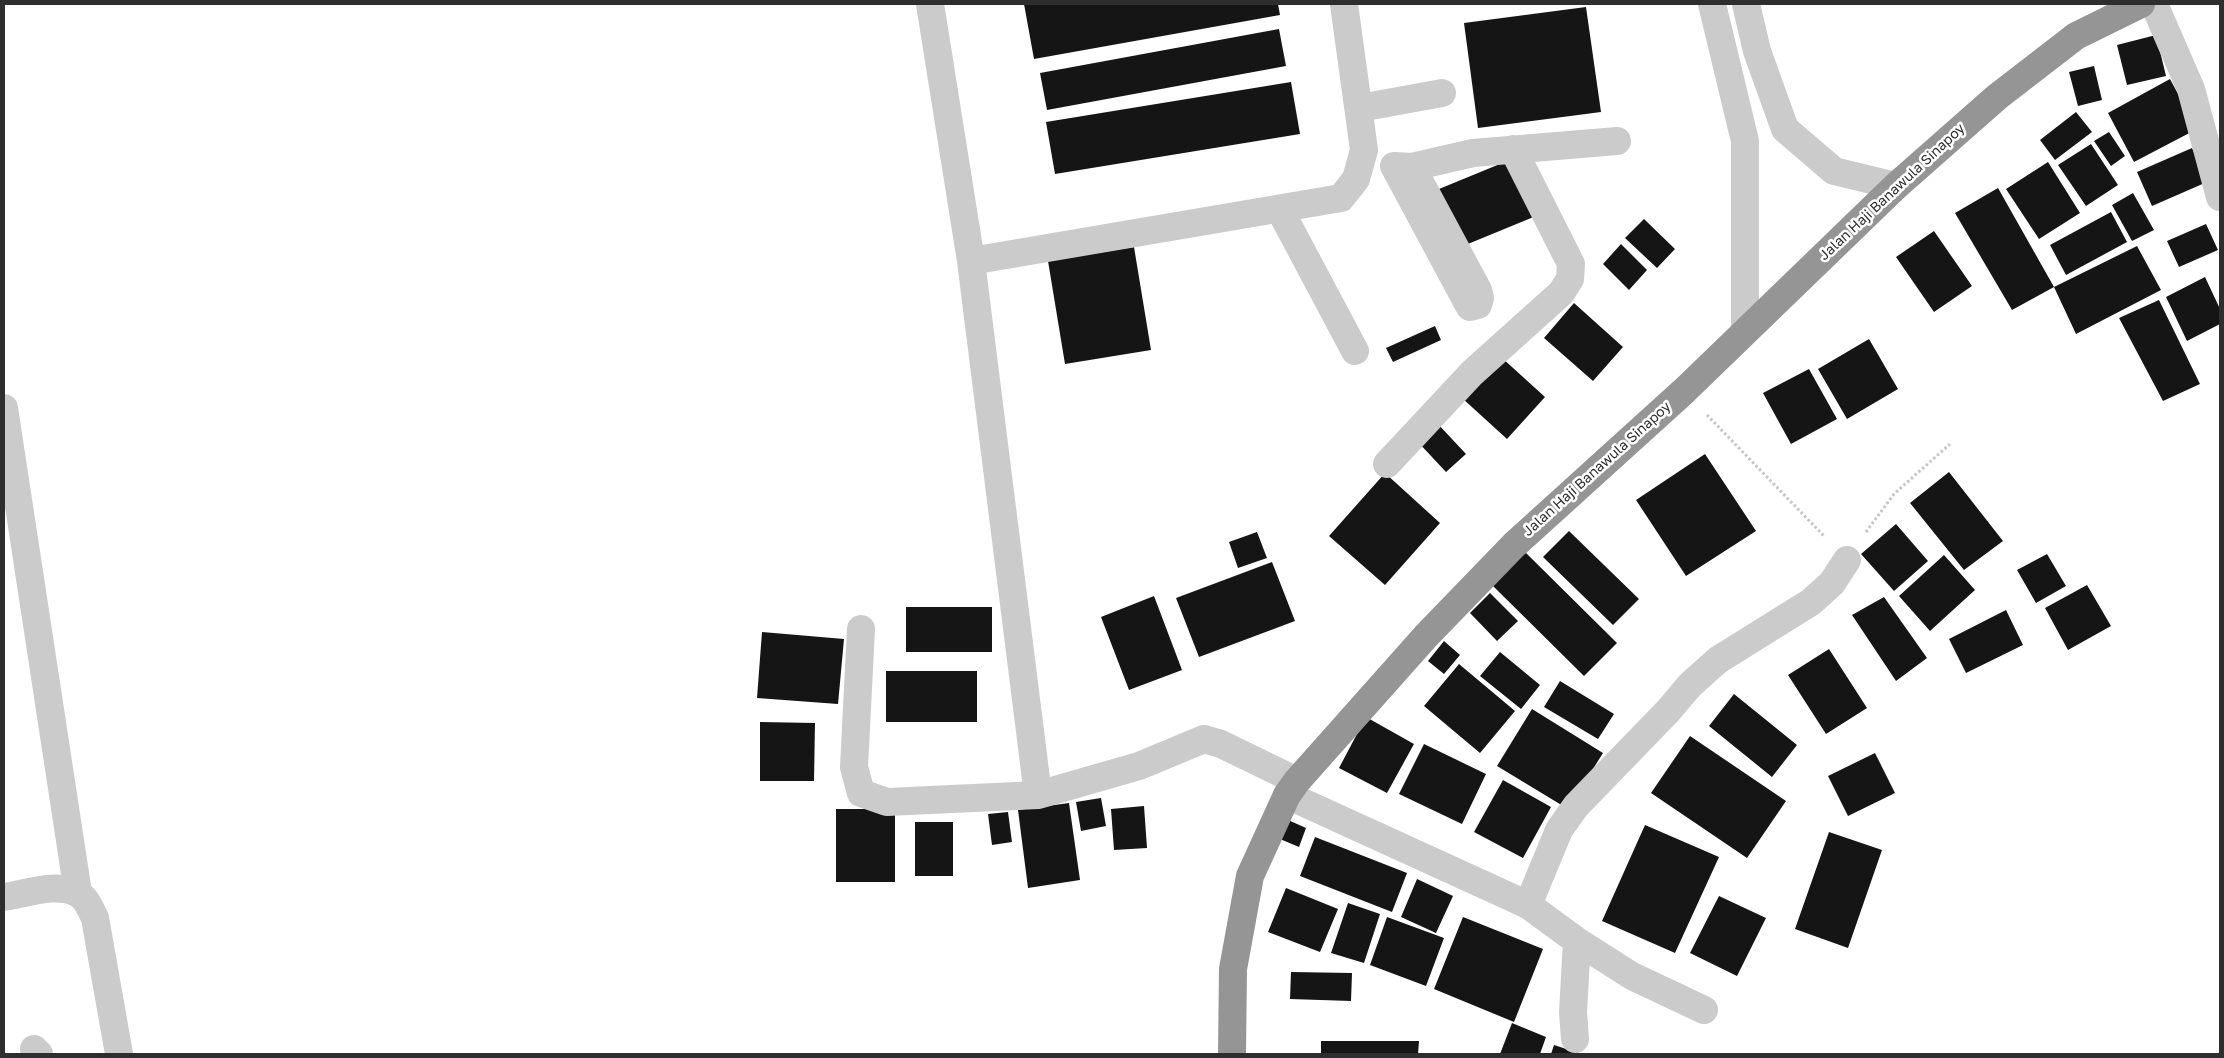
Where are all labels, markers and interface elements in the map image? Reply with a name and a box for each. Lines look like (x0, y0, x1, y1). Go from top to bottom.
street label: Jalan Haji Banawula Sinapoy (1816, 120, 1968, 264)
street label: Jalan Haji Banawula Sinapoy (1520, 398, 1674, 540)

